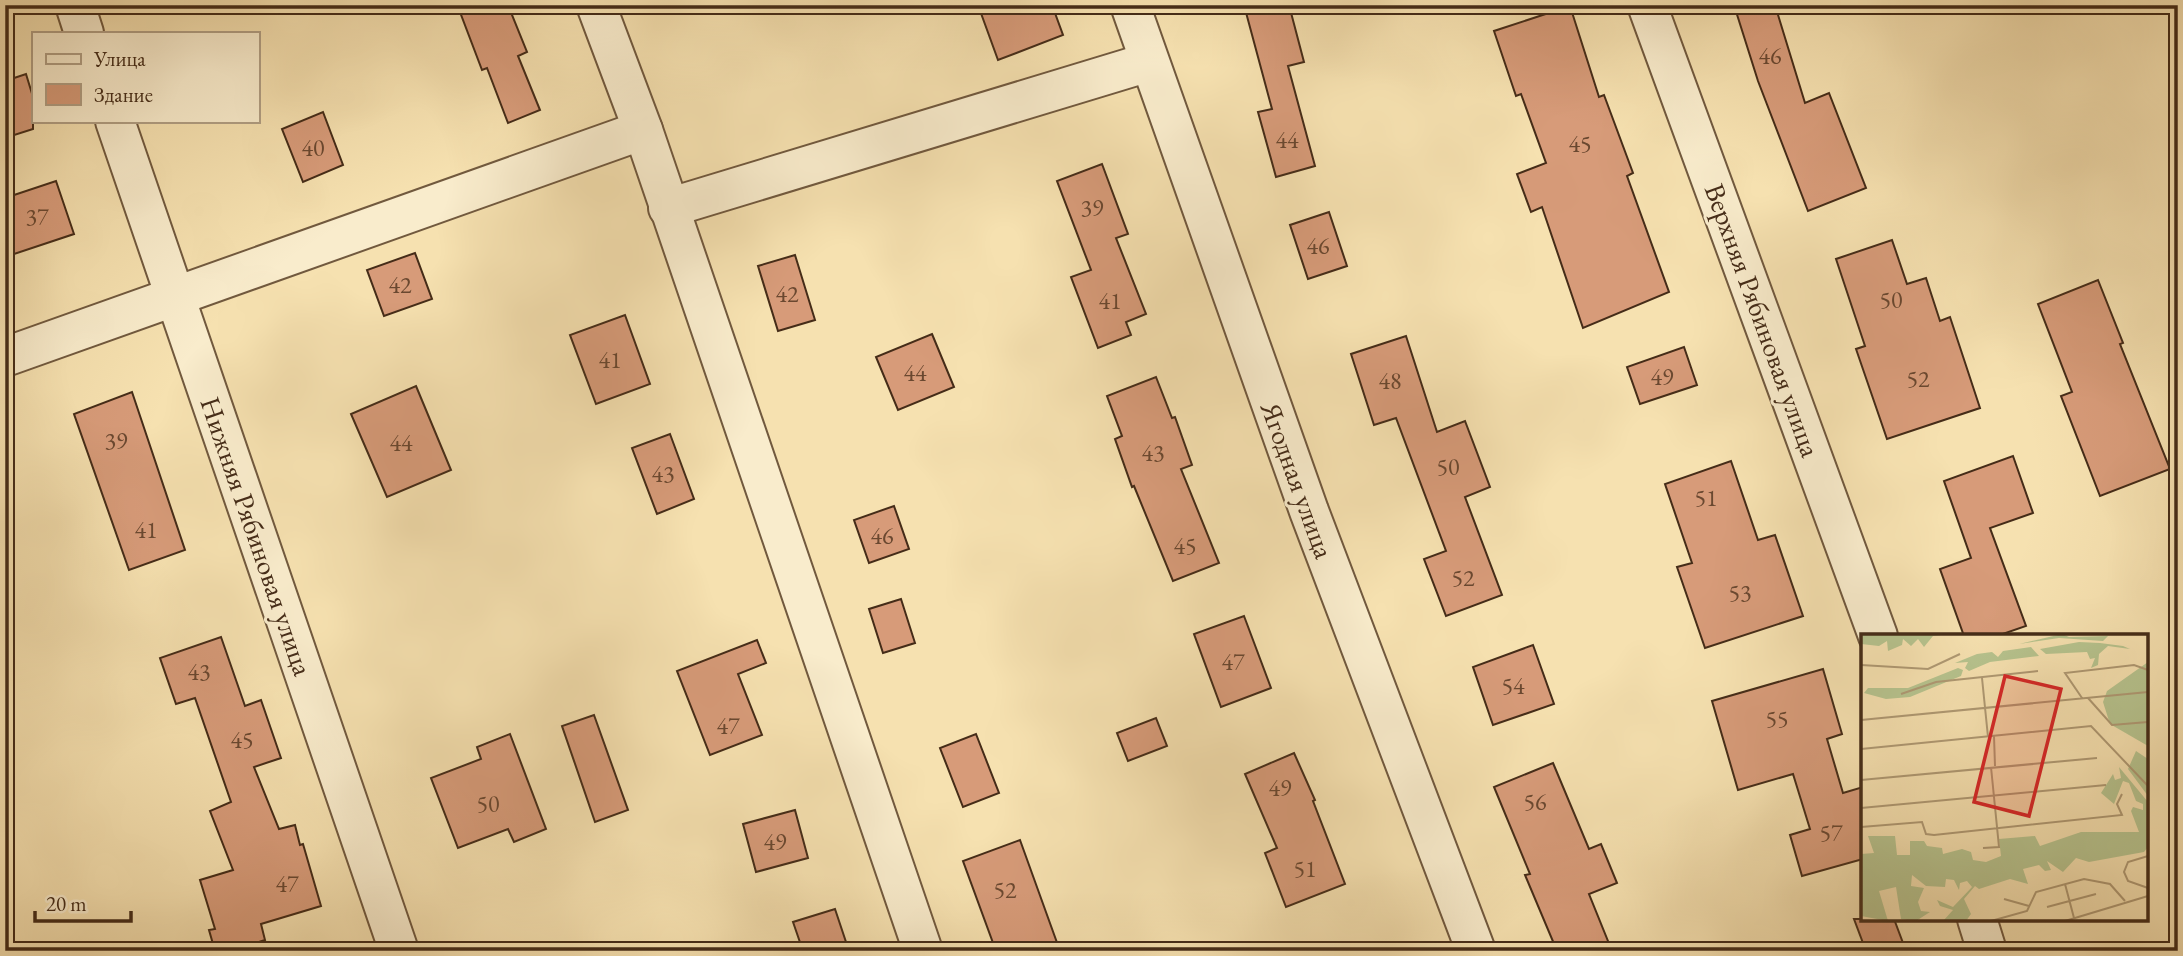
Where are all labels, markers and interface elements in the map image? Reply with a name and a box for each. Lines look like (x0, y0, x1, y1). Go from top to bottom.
legend (32, 32, 259, 122)
house number: 46 (1758, 40, 1782, 71)
text: Улица (93, 45, 146, 72)
text: Здание (94, 81, 153, 108)
house number: 44 (1275, 124, 1299, 155)
house number: 45 (1568, 128, 1592, 159)
house number: 40 (301, 132, 325, 163)
street label: Верхняя Рябиновая улица (1697, 178, 1830, 462)
house number: 39 (1080, 192, 1104, 223)
house number: 37 (25, 201, 49, 232)
house number: 46 (1306, 230, 1330, 261)
house number: 42 (388, 269, 412, 300)
house number: 42 (775, 278, 799, 309)
house number: 50 (1879, 284, 1903, 315)
house number: 41 (1098, 285, 1122, 316)
house number: 41 (598, 344, 622, 375)
house number: 44 (903, 357, 927, 388)
house number: 49 (1650, 361, 1674, 392)
house number: 52 (1906, 363, 1930, 394)
house number: 48 (1378, 365, 1402, 396)
street label: Нижняя Рябиновая улица (192, 392, 322, 681)
street label: Ягодная улица (1253, 396, 1343, 564)
house number: 39 (104, 425, 128, 456)
house number: 44 (389, 427, 413, 458)
house number: 43 (1141, 437, 1165, 468)
house number: 50 (1436, 451, 1460, 482)
house number: 43 (651, 458, 675, 489)
house number: 51 (1694, 482, 1718, 513)
house number: 41 (134, 514, 158, 545)
house number: 46 (870, 520, 894, 551)
house number: 45 (1173, 530, 1197, 561)
house number: 52 (1451, 562, 1475, 593)
house number: 53 (1728, 577, 1752, 608)
inset map (1861, 634, 2148, 921)
house number: 47 (1221, 646, 1245, 677)
house number: 43 (187, 656, 211, 687)
house number: 54 (1501, 670, 1525, 701)
house number: 55 (1765, 703, 1789, 734)
house number: 47 (716, 710, 740, 741)
house number: 45 (230, 724, 254, 755)
house number: 49 (1268, 772, 1292, 803)
house number: 56 (1523, 786, 1547, 817)
house number: 50 (476, 788, 500, 819)
house number: 57 (1819, 817, 1843, 848)
house number: 49 (763, 826, 787, 857)
house number: 51 (1293, 853, 1317, 884)
house number: 47 (275, 868, 299, 899)
house number: 52 (993, 874, 1017, 905)
scale bar (35, 879, 131, 923)
text: 20 m (46, 890, 87, 917)

